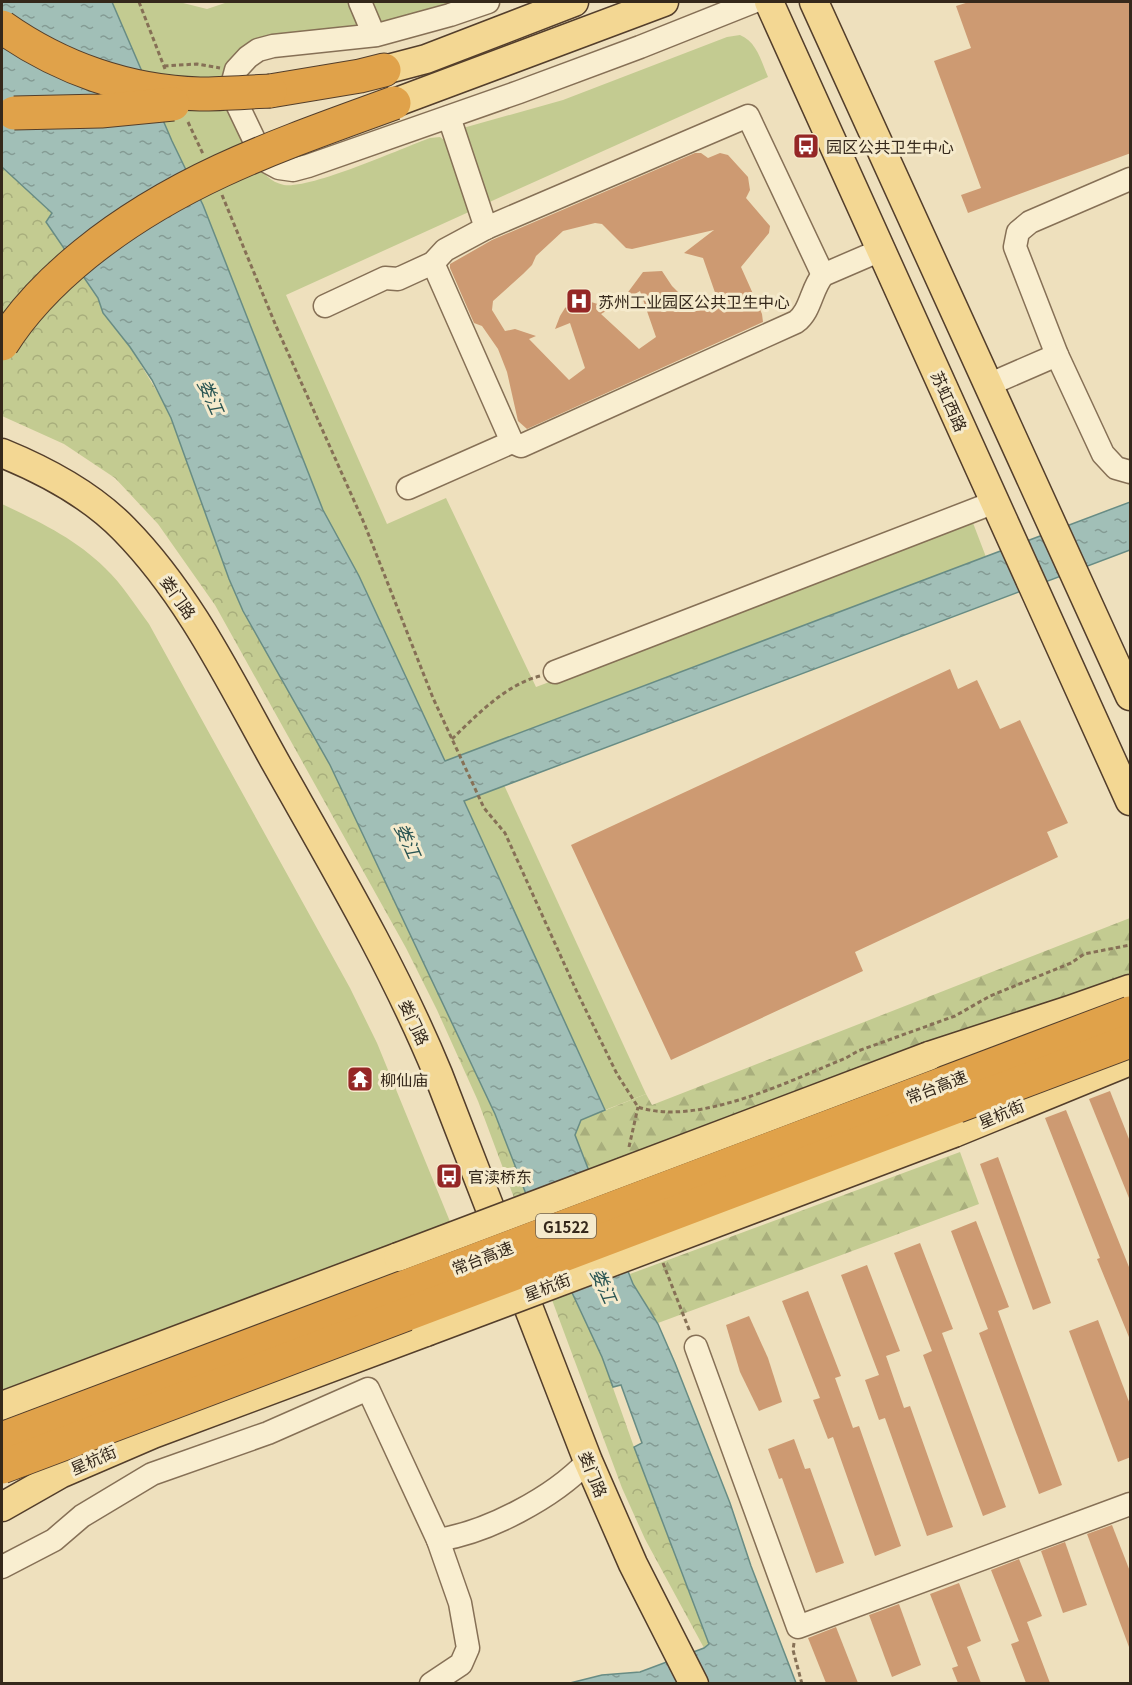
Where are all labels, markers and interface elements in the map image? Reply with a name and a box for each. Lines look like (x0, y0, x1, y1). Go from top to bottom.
bus stop icon: 园区公共卫生中心 (791, 131, 821, 161)
place label: 园区公共卫生中心 (826, 134, 954, 158)
hospital icon: 苏州工业园区公共卫生中心 (564, 286, 594, 316)
place label: 苏州工业园区公共卫生中心 (598, 289, 790, 313)
street label: 苏虹西路 (926, 367, 974, 435)
water label: 娄江 (193, 374, 232, 420)
street label: 娄门路 (155, 570, 203, 624)
water label: 娄江 (390, 818, 429, 864)
street label: 娄门路 (394, 995, 436, 1049)
street label: 常台高速 (902, 1063, 970, 1109)
temple icon: 柳仙庙 (345, 1064, 375, 1094)
place label: 柳仙庙 (380, 1067, 428, 1091)
street label: 星杭街 (974, 1093, 1028, 1133)
bus stop icon: 官渎桥东 (434, 1161, 464, 1191)
place label: 官渎桥东 (468, 1164, 532, 1188)
road number: G1522 (536, 1214, 596, 1238)
street label: 常台高速 (448, 1234, 516, 1280)
water label: 娄江 (586, 1263, 625, 1309)
street label: 星杭街 (520, 1266, 574, 1306)
street label: 星杭街 (66, 1438, 120, 1480)
street label: 娄门路 (574, 1447, 614, 1501)

